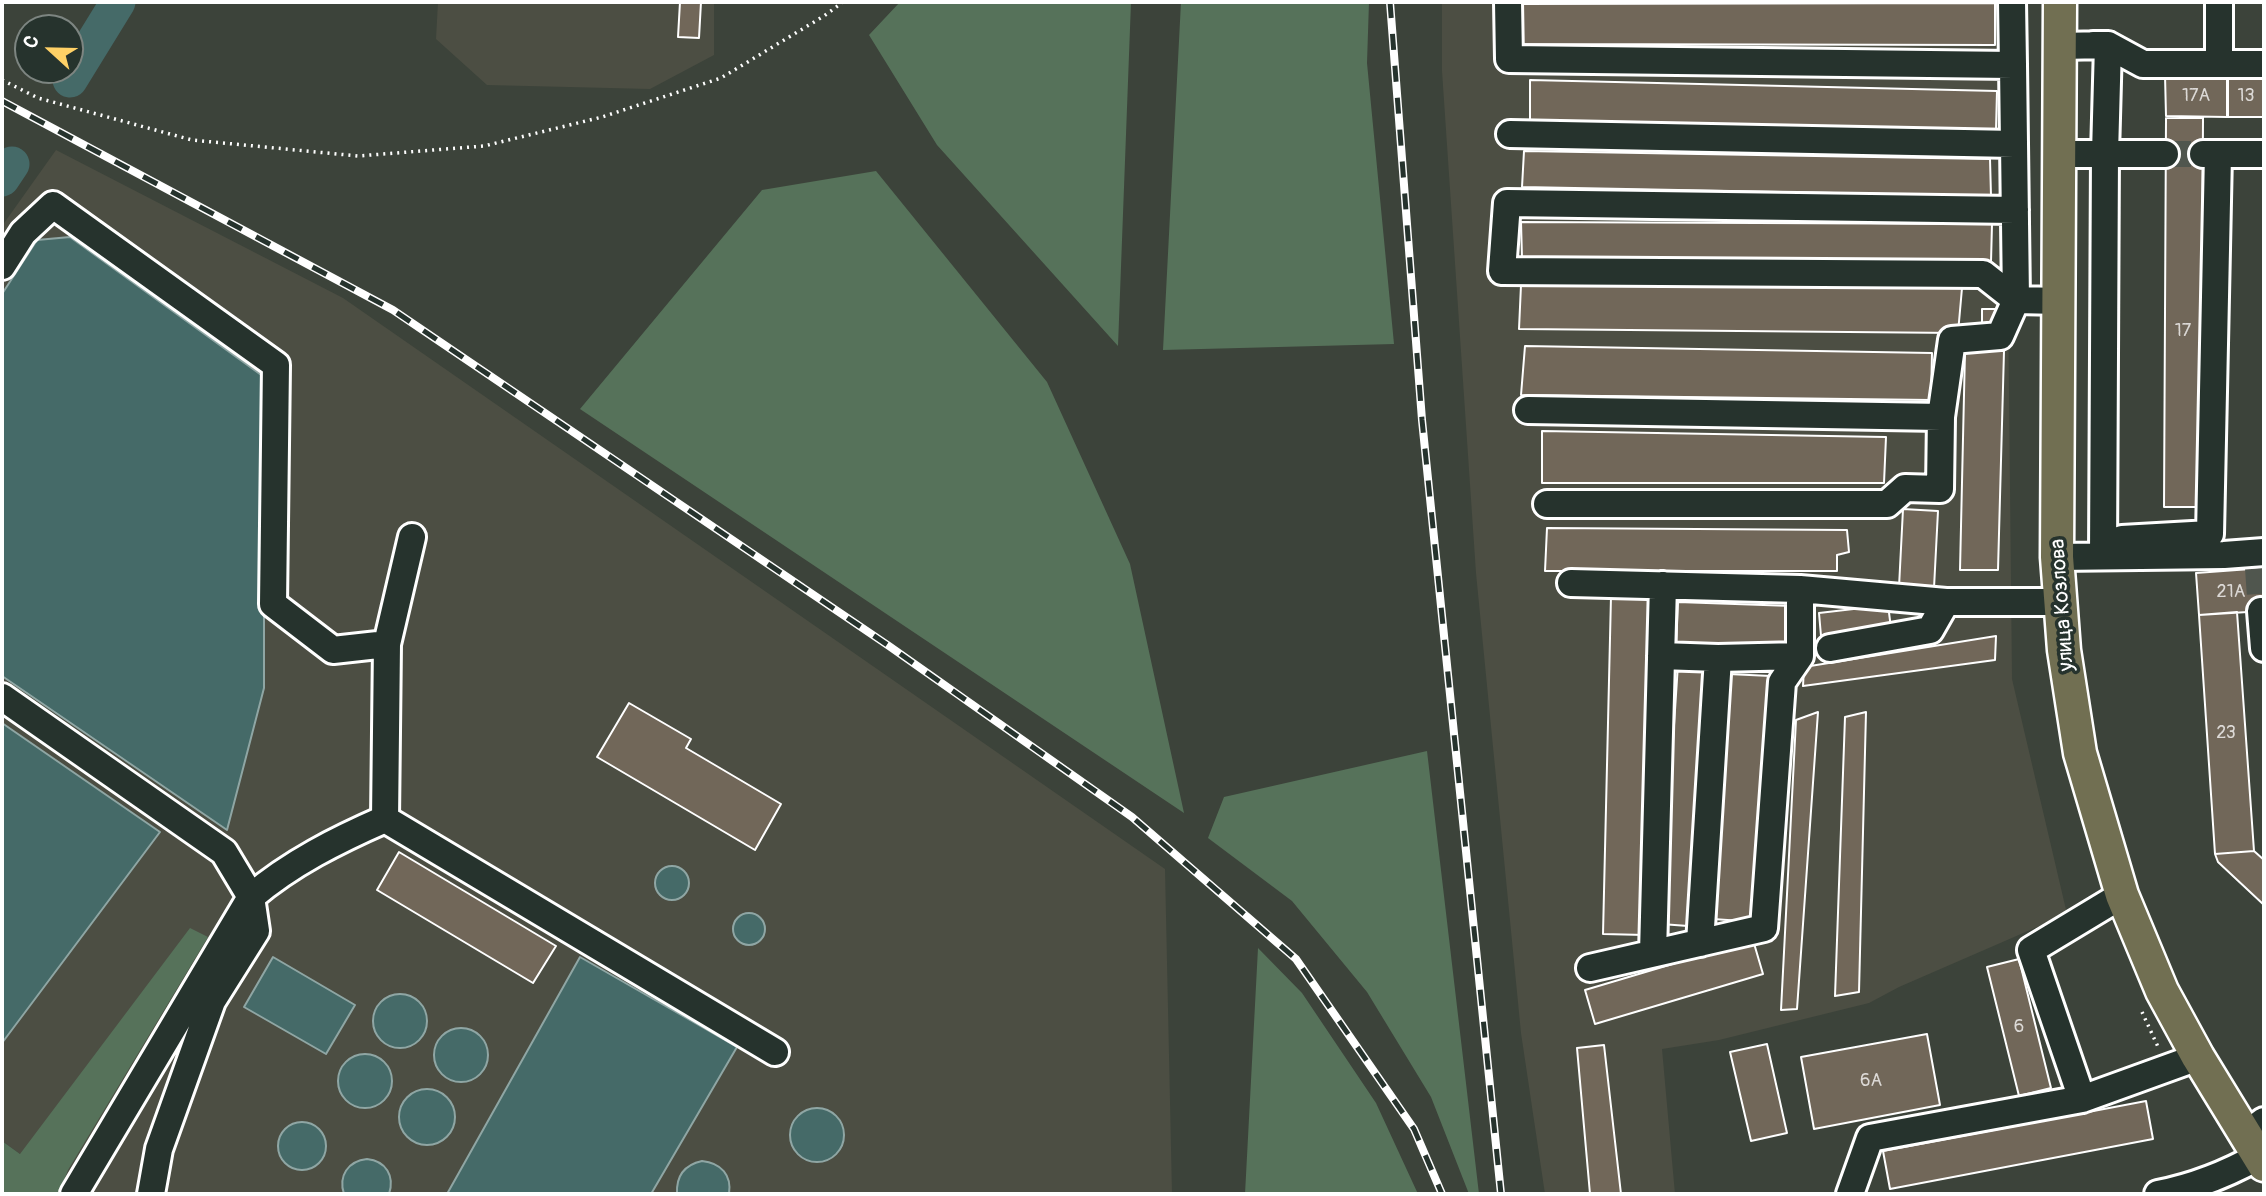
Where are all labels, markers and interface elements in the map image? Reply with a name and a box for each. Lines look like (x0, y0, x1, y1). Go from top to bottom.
north arrow (14, 14, 84, 84)
text: С (18, 32, 45, 52)
house number: 17А (2182, 85, 2210, 107)
house number: 13 (2237, 85, 2255, 107)
house number: 17 (2175, 320, 2191, 342)
street label: улица Козлова (2046, 538, 2080, 672)
house number: 21А (2217, 581, 2245, 603)
house number: 23 (2216, 722, 2236, 744)
house number: 6 (2014, 1016, 2024, 1038)
house number: 6А (1860, 1070, 1882, 1092)

